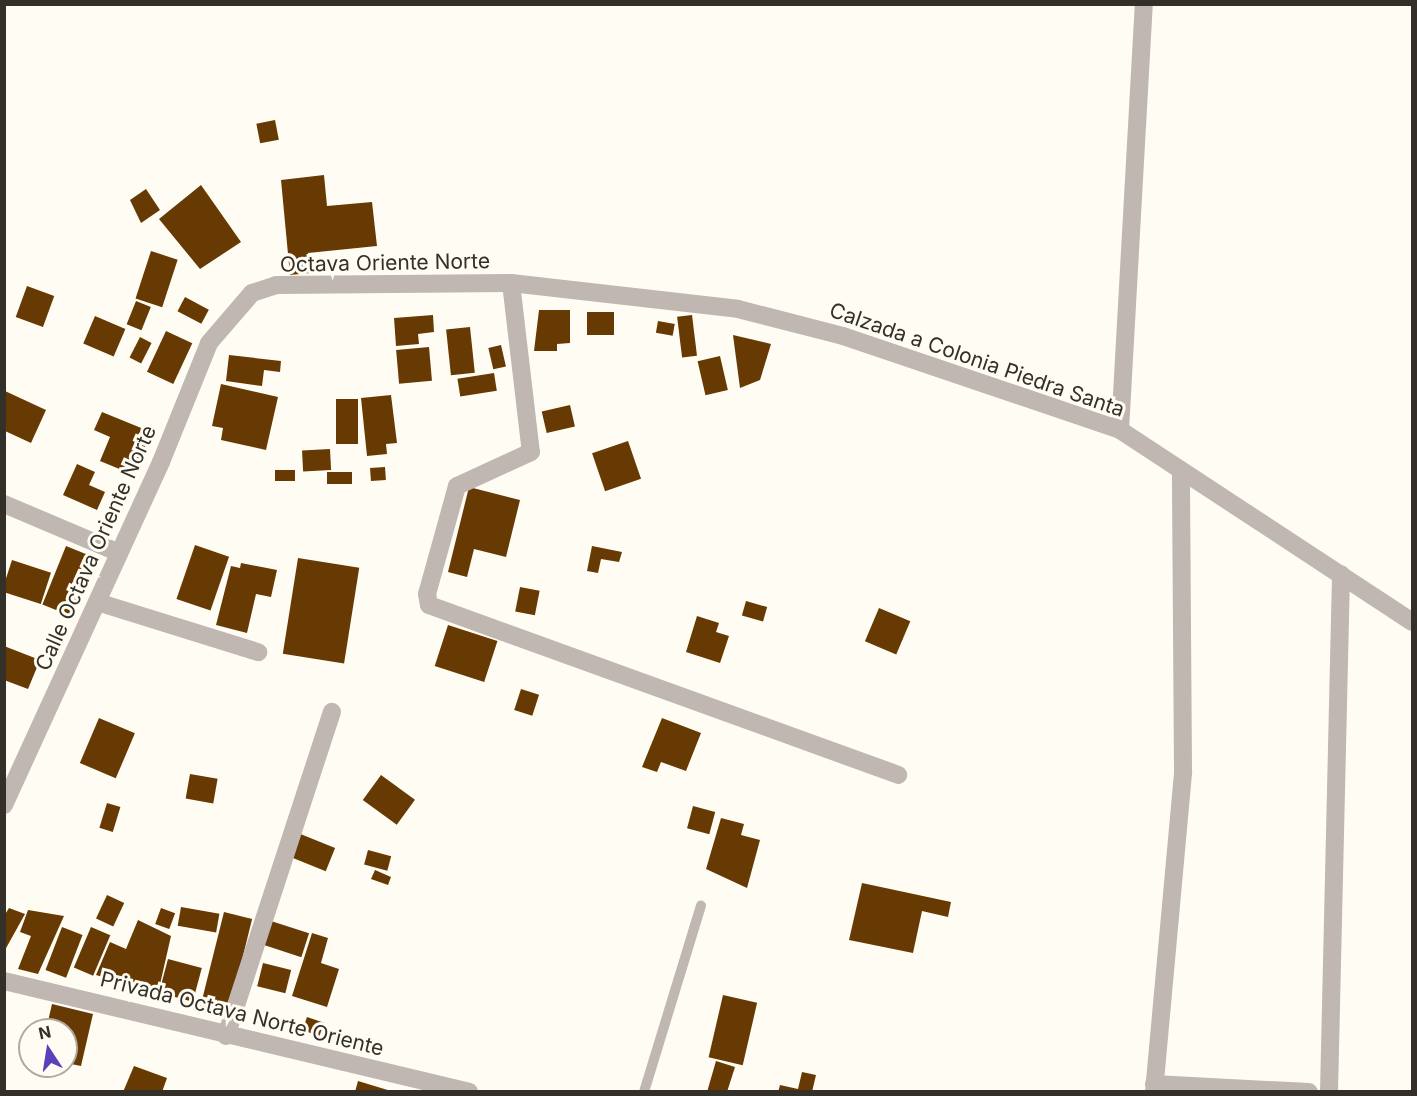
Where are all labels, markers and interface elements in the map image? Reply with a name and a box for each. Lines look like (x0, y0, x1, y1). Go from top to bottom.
street label: Octava Oriente Norte (280, 249, 490, 277)
street label: Calzada a Colonia Piedra Santa (826, 298, 1128, 422)
street label: Calle Octava Oriente Norte (30, 421, 162, 675)
street label: Privada Octava Norte Oriente (98, 967, 386, 1061)
north arrow (18, 1018, 78, 1078)
text: N (37, 1021, 53, 1043)

